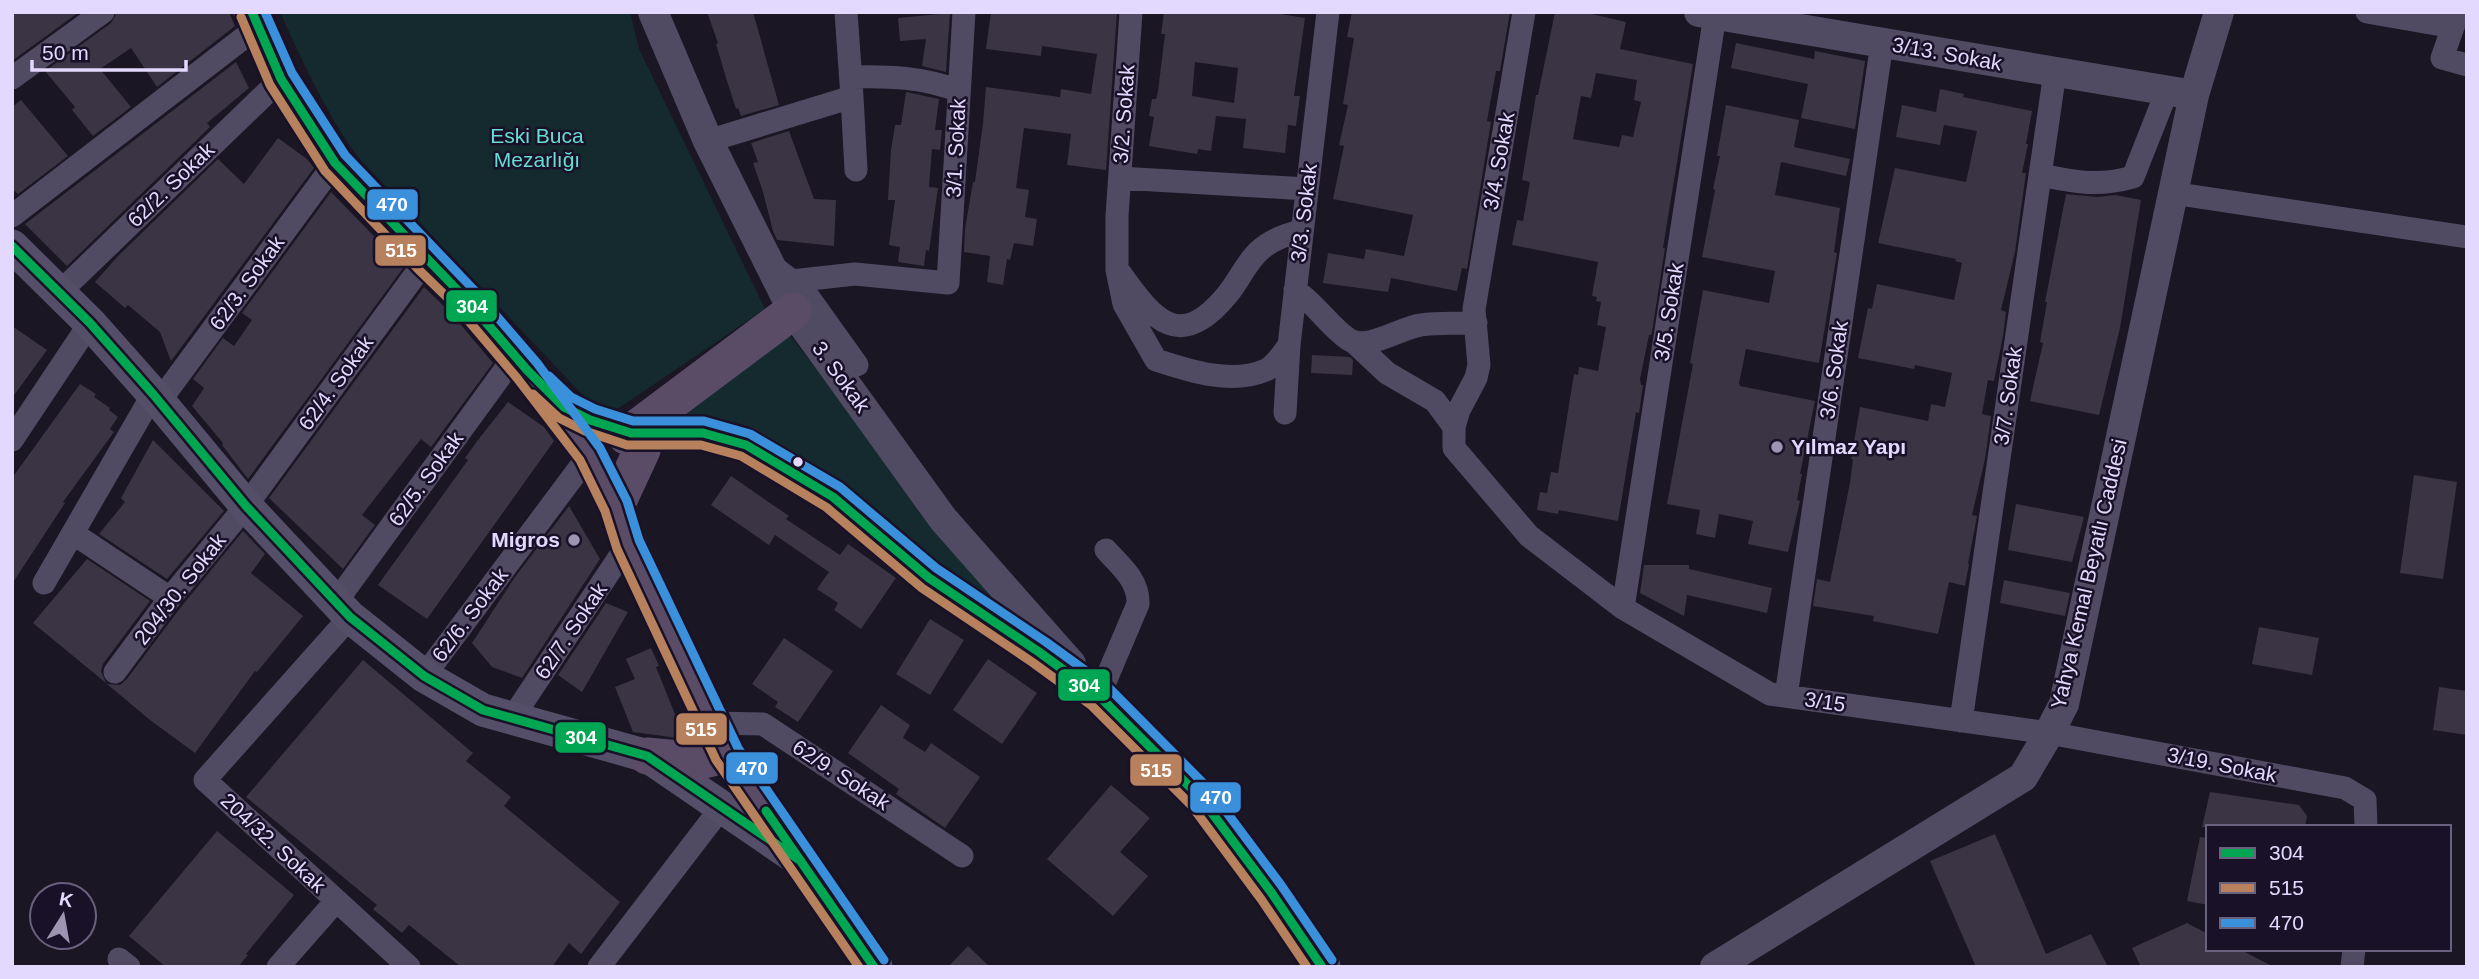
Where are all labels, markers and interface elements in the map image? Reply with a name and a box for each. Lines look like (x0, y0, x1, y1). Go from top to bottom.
scale bar (32, 28, 186, 72)
street label: 3/13. Sokak (1890, 33, 2004, 75)
text: 50 m (42, 41, 89, 64)
street label: 3/2. Sokak (1109, 63, 1138, 164)
street label: 3/1. Sokak (941, 97, 970, 198)
street label: 3/4. Sokak (1479, 110, 1519, 212)
park label: Eski Buca Mezarlığı (490, 124, 584, 171)
street label: 62/2. Sokak (123, 137, 219, 231)
street label: 3/3. Sokak (1286, 162, 1321, 264)
line badge: 470 (366, 188, 419, 221)
text: 470 (376, 194, 408, 215)
street label: 62/3. Sokak (205, 231, 289, 334)
line badge: 515 (374, 234, 427, 267)
text: 515 (385, 240, 417, 261)
street label: 3/5. Sokak (1649, 261, 1688, 363)
line badge: 304 (445, 289, 498, 323)
text: 304 (456, 296, 488, 317)
street label: 3/6. Sokak (1815, 319, 1852, 421)
street label: 62/4. Sokak (294, 331, 378, 434)
street label: 3. Sokak (808, 337, 875, 417)
street label: 3/7. Sokak (1989, 345, 2026, 447)
street label: 62/5. Sokak (384, 427, 468, 530)
place label: Yılmaz Yapı (1791, 435, 1906, 458)
street label: Yahya Kemal Beyatlı Caddesi (2046, 437, 2131, 711)
marker: Yılmaz Yapı (1769, 439, 1785, 455)
unlabelled marker (791, 455, 805, 469)
street label: 204/30. Sokak (129, 528, 230, 649)
place label: Migros (491, 528, 560, 551)
marker: Migros (566, 532, 582, 548)
street label: 62/6. Sokak (427, 563, 512, 666)
street label: 62/7. Sokak (530, 578, 611, 683)
line badge: 304 (1057, 668, 1111, 702)
text: 304 (1068, 675, 1100, 696)
street label: 3/15 (1803, 687, 1847, 716)
line badge: 515 (675, 712, 728, 746)
text: 515 (685, 719, 717, 740)
line badge: 304 (554, 721, 607, 754)
text: 304 (565, 727, 597, 748)
street label: 62/9. Sokak (789, 735, 894, 815)
street label: 3/19. Sokak (2165, 743, 2279, 786)
line badge: 470 (725, 751, 779, 785)
line badge: 515 (1129, 753, 1183, 787)
text: 470 (736, 758, 768, 779)
text: 515 (1140, 760, 1172, 781)
line badge: 470 (1189, 781, 1242, 814)
text: 470 (1200, 787, 1232, 808)
street label: 204/32. Sokak (216, 788, 331, 897)
legend (2206, 825, 2451, 951)
text: 304 (2269, 841, 2304, 864)
text: 515 (2269, 876, 2304, 899)
north arrow (28, 881, 98, 951)
text: K (57, 888, 75, 911)
text: 470 (2269, 911, 2304, 934)

